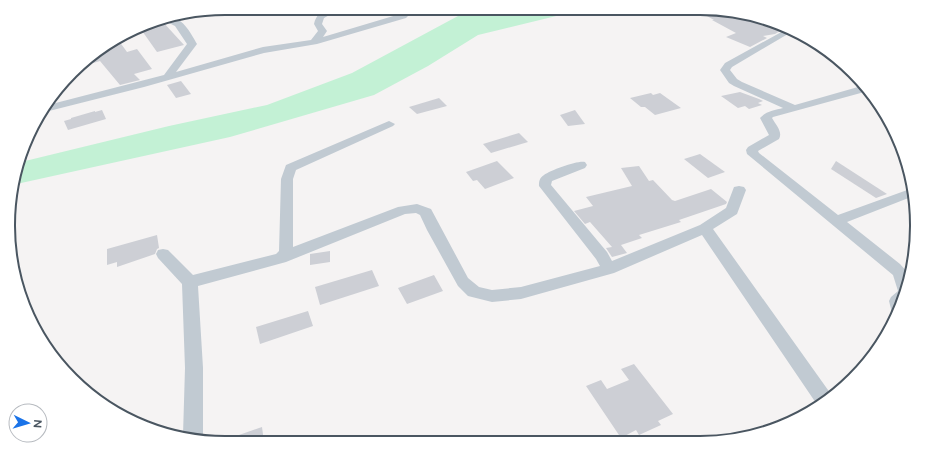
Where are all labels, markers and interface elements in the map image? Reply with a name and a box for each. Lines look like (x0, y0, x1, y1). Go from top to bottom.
north arrow (8, 403, 48, 443)
text: N (31, 419, 44, 429)

